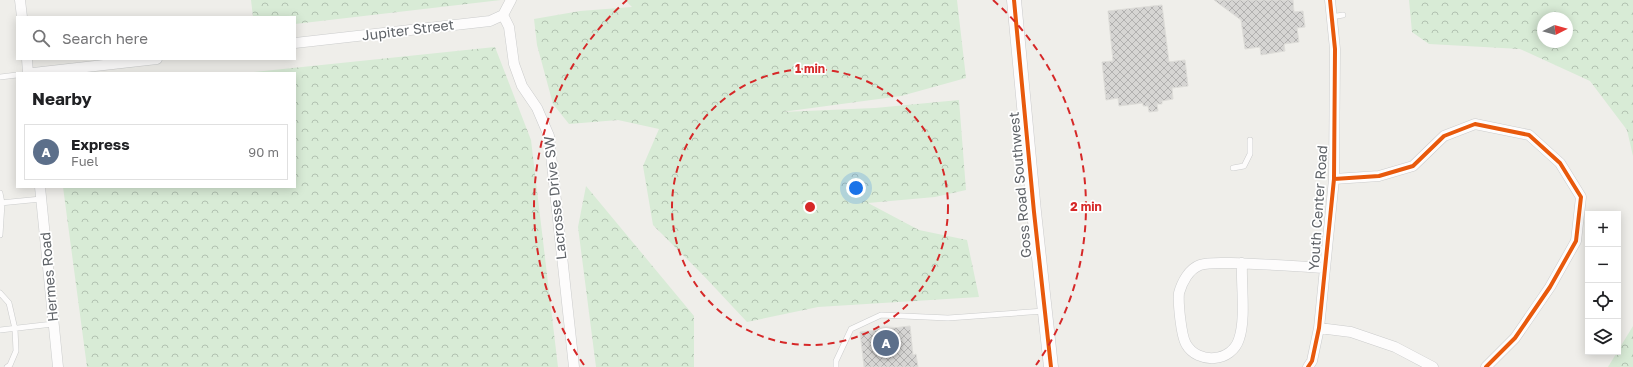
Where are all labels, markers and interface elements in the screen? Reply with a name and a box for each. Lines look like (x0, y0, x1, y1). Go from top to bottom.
north arrow (1537, 12, 1573, 48)
street label: Jupiter Street (361, 15, 455, 44)
search box (16, 16, 296, 60)
icon: search (30, 27, 52, 49)
text: Search here (62, 29, 148, 47)
text: 1 min (795, 61, 825, 76)
text: Nearby (32, 88, 92, 109)
street label: Goss Road Southwest (1005, 111, 1034, 259)
text: Express (71, 135, 130, 153)
street label: Lacrosse Drive SW (539, 135, 569, 261)
text: A (41, 144, 51, 160)
text: 90 m (248, 144, 279, 160)
street label: Youth Center Road (1305, 145, 1330, 271)
text: Fuel (71, 153, 98, 169)
your location (846, 178, 866, 198)
text: 2 min (1070, 199, 1102, 214)
centre of rings (803, 200, 817, 214)
map controls (1585, 211, 1621, 355)
button: + (1585, 211, 1621, 247)
street label: Hermes Road (36, 231, 61, 323)
button: − (1585, 247, 1621, 283)
button: locate (1585, 283, 1621, 319)
button: layers (1585, 319, 1621, 355)
pin: A (873, 328, 899, 358)

